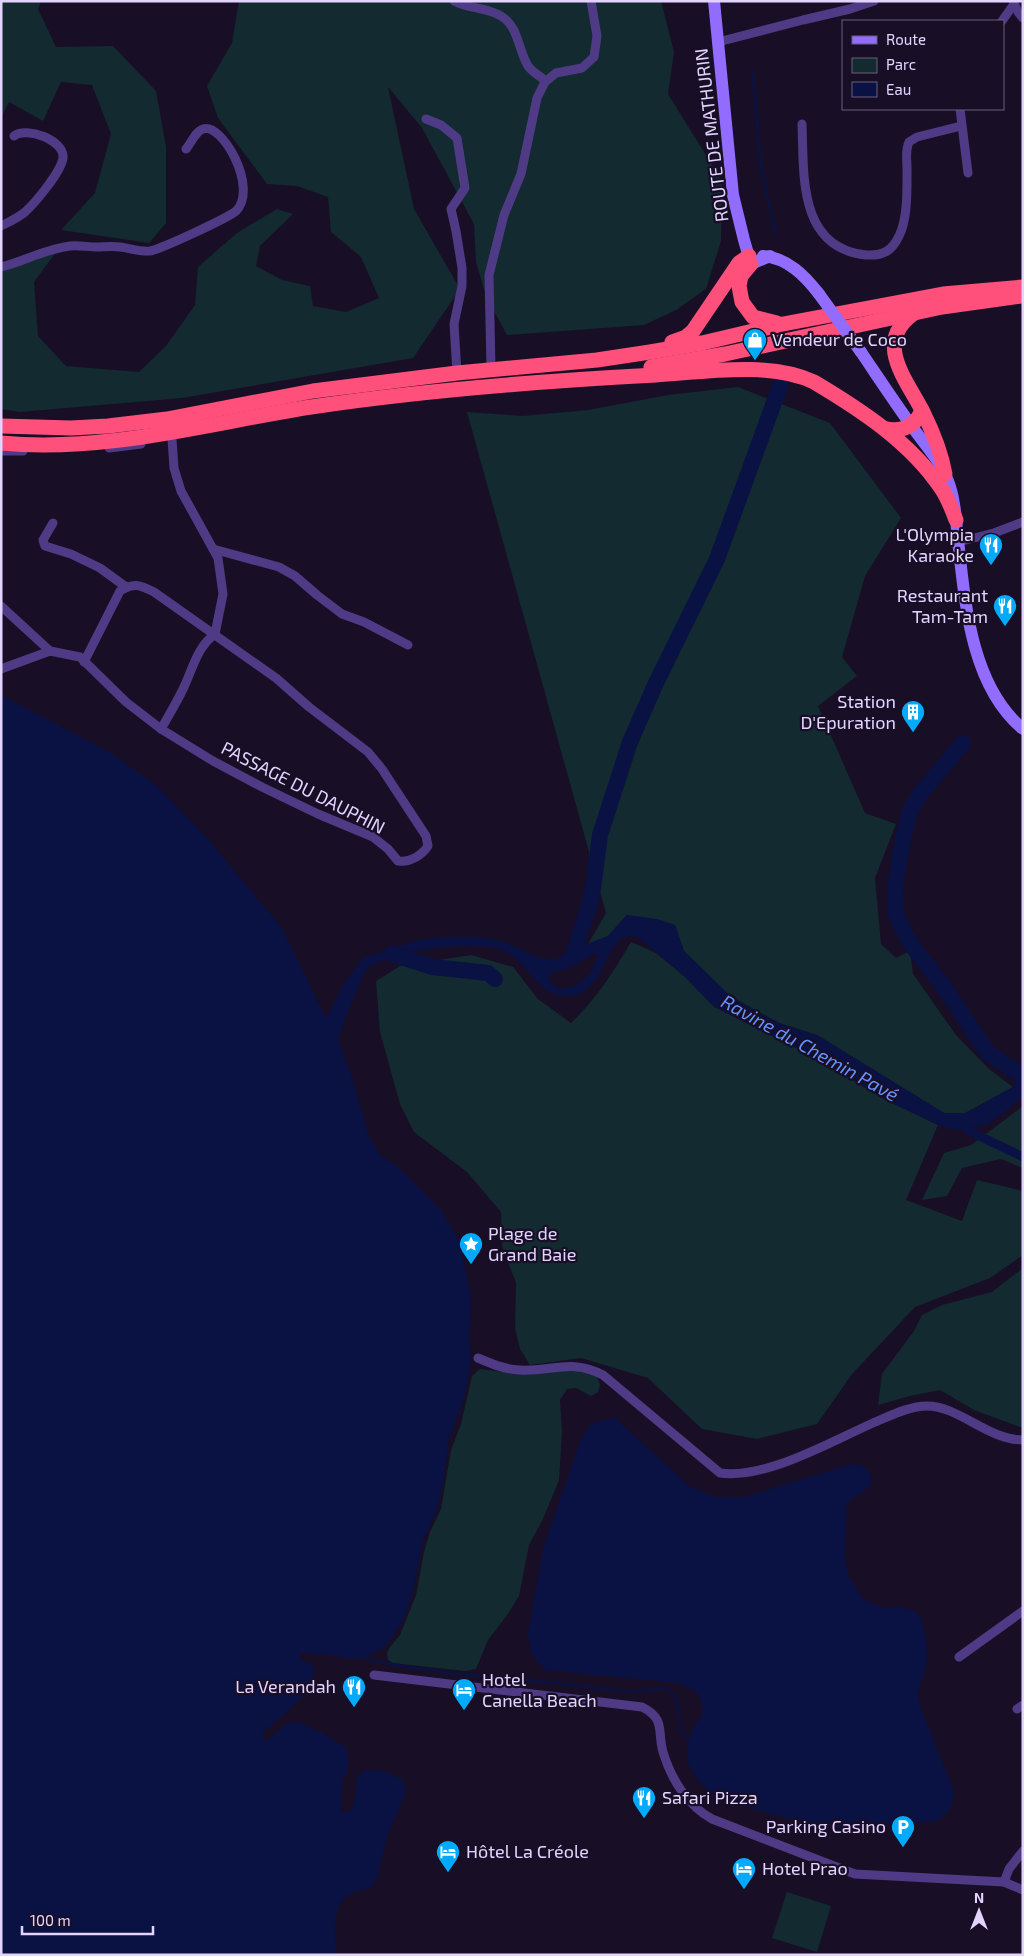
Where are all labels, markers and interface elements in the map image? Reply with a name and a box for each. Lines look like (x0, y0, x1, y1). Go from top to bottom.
legend (842, 20, 1004, 110)
text: Route (886, 30, 926, 48)
street label: ROUTE DE MATHURIN (689, 47, 733, 223)
text: Parc (886, 55, 916, 73)
text: Eau (886, 80, 911, 98)
shop icon: Vendeur de Coco (742, 327, 768, 361)
place label: Vendeur de Coco (772, 328, 907, 350)
place label: L'Olympia Karaoke (895, 523, 974, 566)
restaurant icon: L'Olympia Karaoke (978, 532, 1004, 566)
place label: Restaurant Tam-Tam (897, 584, 988, 627)
restaurant icon: Restaurant Tam-Tam (992, 593, 1018, 627)
place label: Station D'Epuration (800, 690, 896, 733)
building icon: Station D'Epuration (900, 699, 926, 733)
street label: PASSAGE DU DAUPHIN (218, 736, 389, 838)
water label: Ravine du Chemin Pavé (718, 989, 903, 1106)
place label: Plage de Grand Baie (488, 1222, 576, 1265)
place icon: Plage de Grand Baie (458, 1231, 484, 1265)
place label: Hotel Canella Beach (482, 1668, 597, 1711)
restaurant icon: La Verandah (341, 1674, 367, 1708)
place label: La Verandah (235, 1675, 336, 1697)
hotel icon: Hotel Canella Beach (451, 1677, 477, 1711)
restaurant icon: Safari Pizza (631, 1785, 657, 1819)
place label: Safari Pizza (662, 1786, 758, 1808)
parking icon: Parking Casino (890, 1814, 916, 1848)
place label: Parking Casino (766, 1815, 886, 1837)
hotel icon: Hôtel La Créole (435, 1839, 461, 1873)
place label: Hôtel La Créole (466, 1840, 589, 1862)
hotel icon: Hotel Prao (731, 1856, 757, 1890)
place label: Hotel Prao (762, 1857, 848, 1879)
north arrow (954, 1886, 1004, 1936)
text: N (974, 1889, 984, 1906)
scale bar (22, 1904, 154, 1936)
text: 100 m (30, 1911, 71, 1929)

